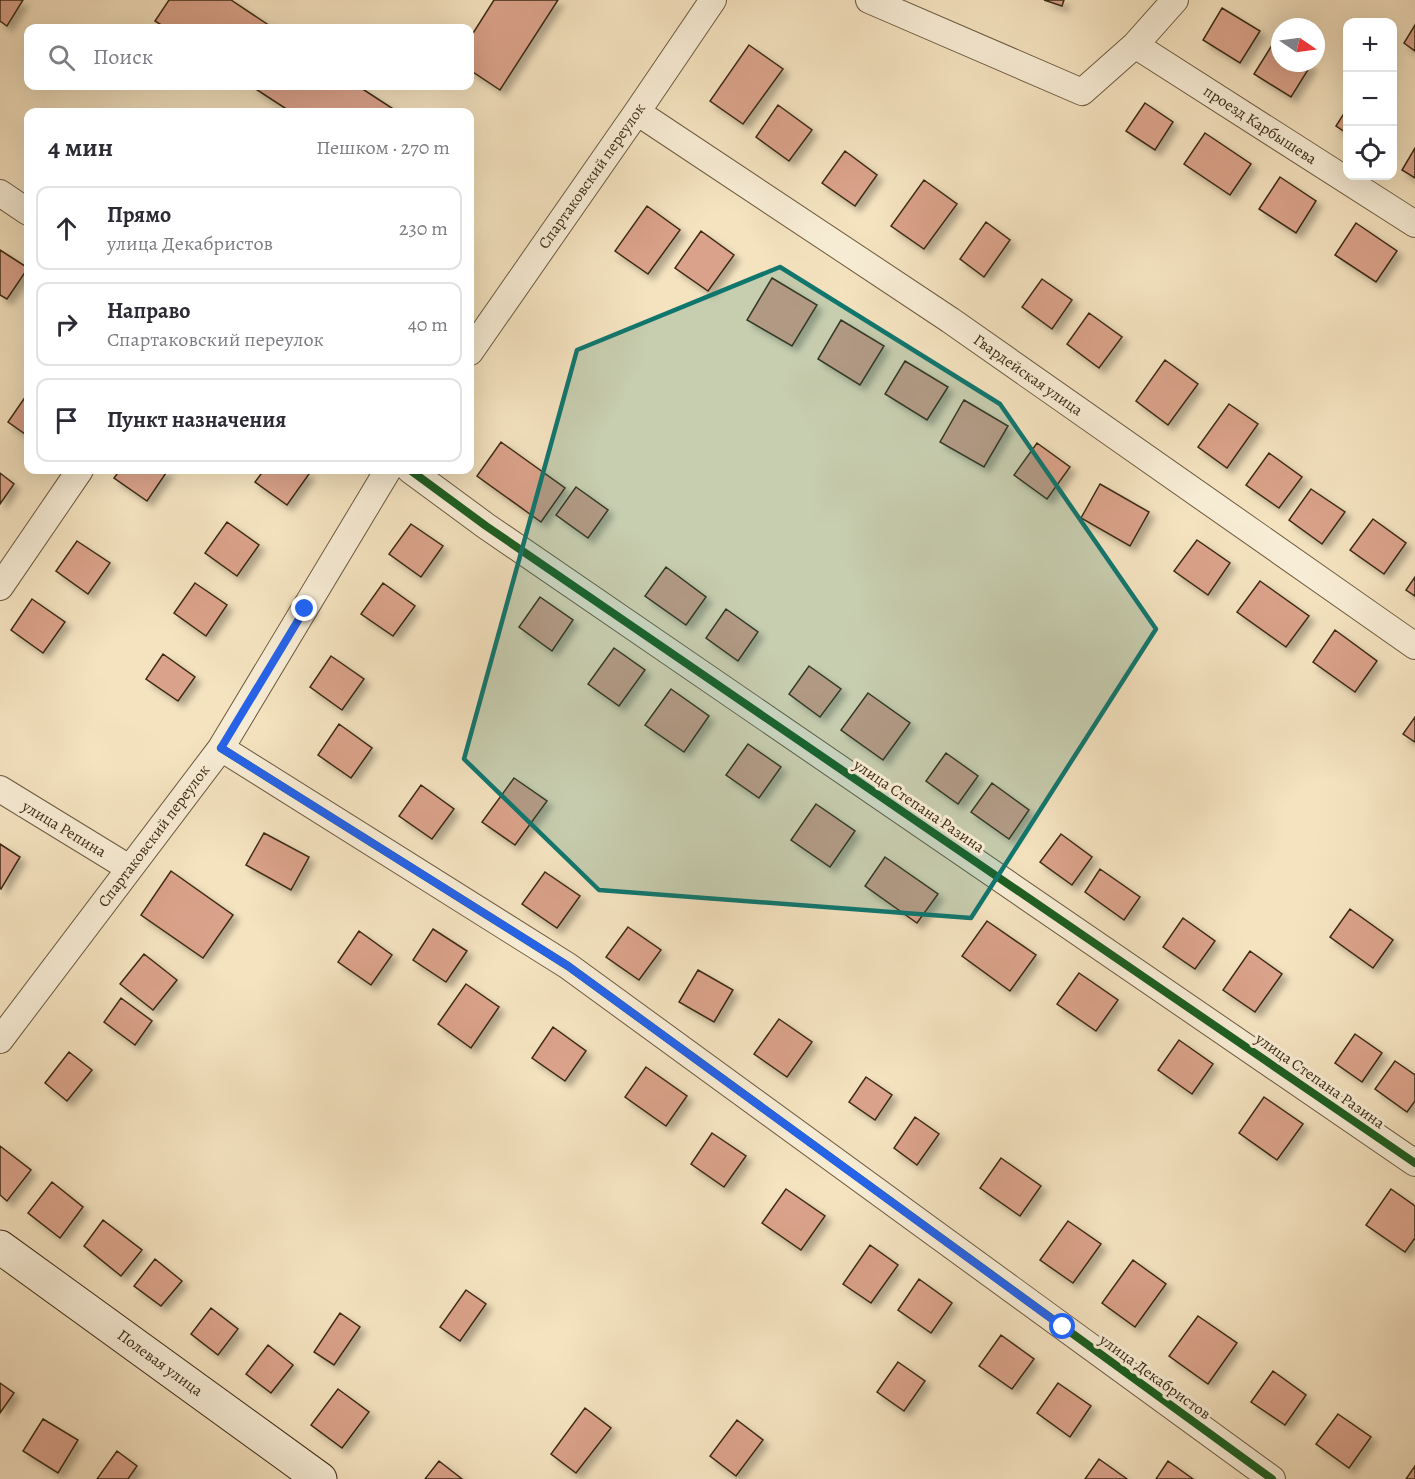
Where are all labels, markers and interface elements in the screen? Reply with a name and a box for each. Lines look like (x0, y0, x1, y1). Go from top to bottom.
north arrow (1271, 18, 1325, 72)
map controls (1343, 18, 1397, 180)
button: + (1343, 18, 1397, 72)
search box (24, 24, 474, 90)
icon: search (45, 41, 78, 74)
text: Поиск (93, 42, 153, 72)
button: − (1343, 72, 1397, 126)
street label: проезд Карбышева (1199, 80, 1321, 170)
street label: Спартаковский переулок (533, 99, 651, 253)
button: locate (1343, 126, 1397, 180)
text: 4 мин (48, 130, 113, 165)
text: Пешком · 270 m (316, 134, 450, 161)
text: Прямо (107, 200, 171, 230)
icon: ahead (50, 212, 83, 245)
text: 230 m (399, 215, 448, 242)
text: улица Декабристов (107, 230, 273, 257)
text: Направо (107, 296, 190, 326)
icon: right (50, 308, 83, 341)
text: 40 m (408, 311, 448, 338)
text: Спартаковский переулок (107, 326, 324, 353)
street label: Гвардейская улица (969, 329, 1088, 421)
icon: arrive (50, 404, 83, 437)
text: Пункт назначения (107, 405, 286, 435)
route end (291, 595, 317, 621)
street label: улица Степана Разина (848, 753, 989, 858)
street label: Спартаковский переулок (93, 760, 215, 912)
street label: улица Репина (17, 795, 111, 863)
street label: улица Степана Разина (1250, 1027, 1390, 1134)
route start (1049, 1313, 1075, 1339)
street label: Полевая улица (113, 1324, 208, 1402)
street label: улица Декабристов (1094, 1328, 1215, 1425)

